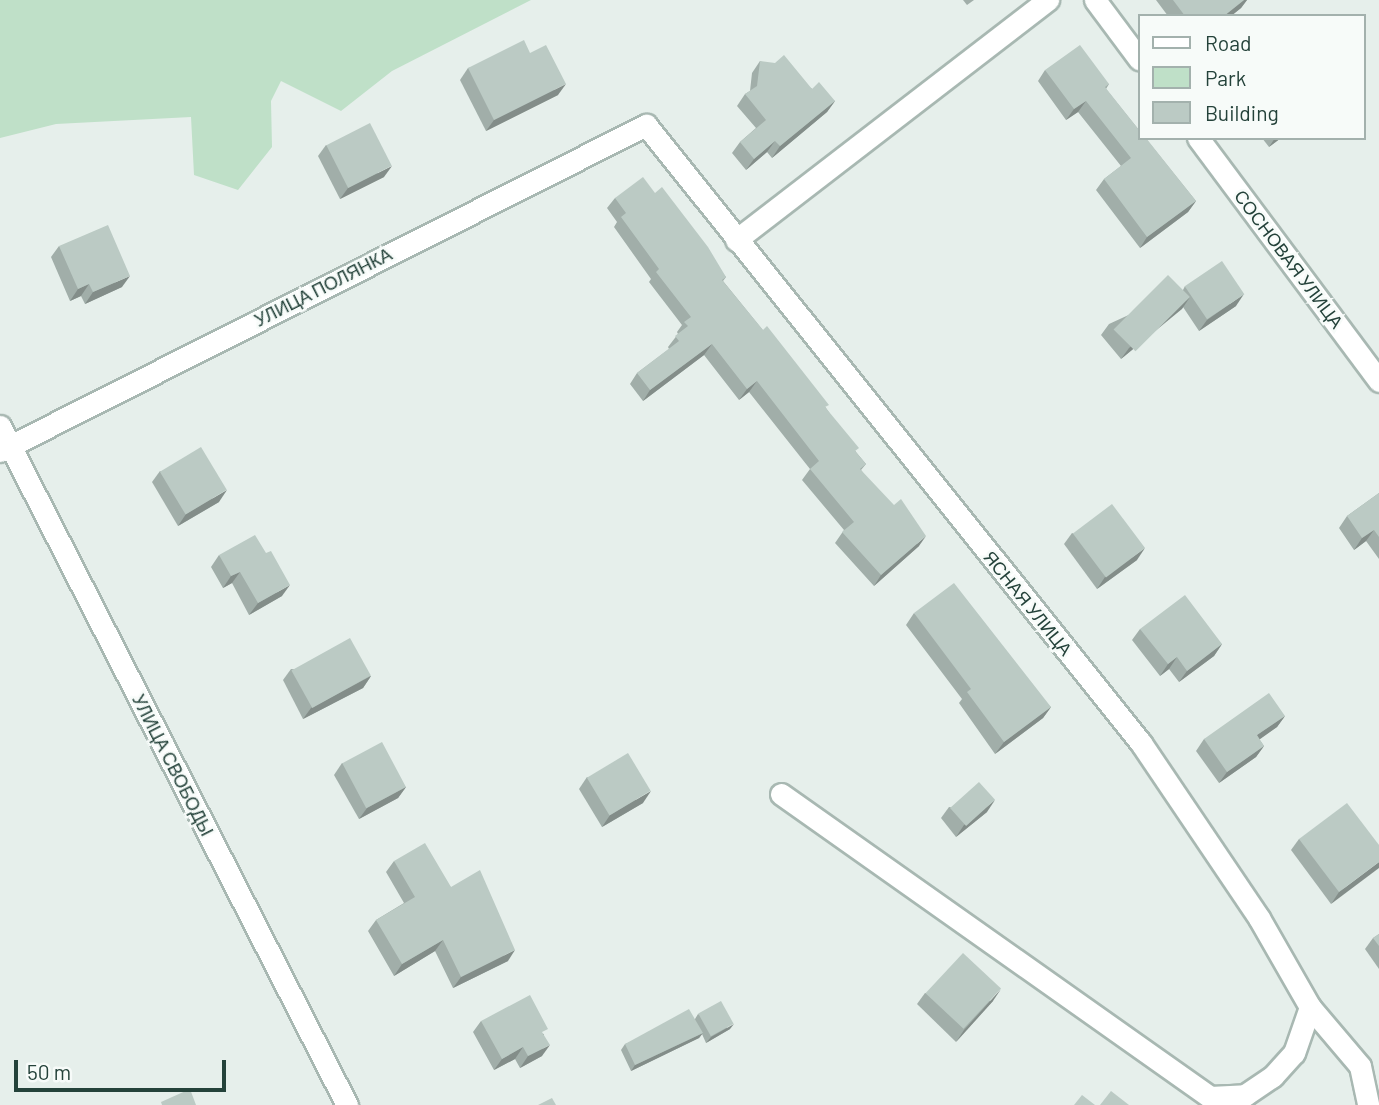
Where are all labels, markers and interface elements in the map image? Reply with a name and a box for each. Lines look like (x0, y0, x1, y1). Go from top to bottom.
legend (1138, 14, 1365, 140)
text: Road (1205, 30, 1251, 55)
text: Park (1205, 65, 1246, 90)
text: Building (1205, 100, 1279, 125)
street label: СОСНОВАЯ УЛИЦА (1230, 186, 1348, 332)
street label: УЛИЦА ПОЛЯНКА (251, 243, 395, 331)
street label: ЯСНАЯ УЛИЦА (979, 546, 1077, 660)
street label: УЛИЦА СВОБОДЫ (128, 690, 218, 840)
scale bar (18, 1046, 229, 1090)
text: 50 m (27, 1059, 71, 1084)

